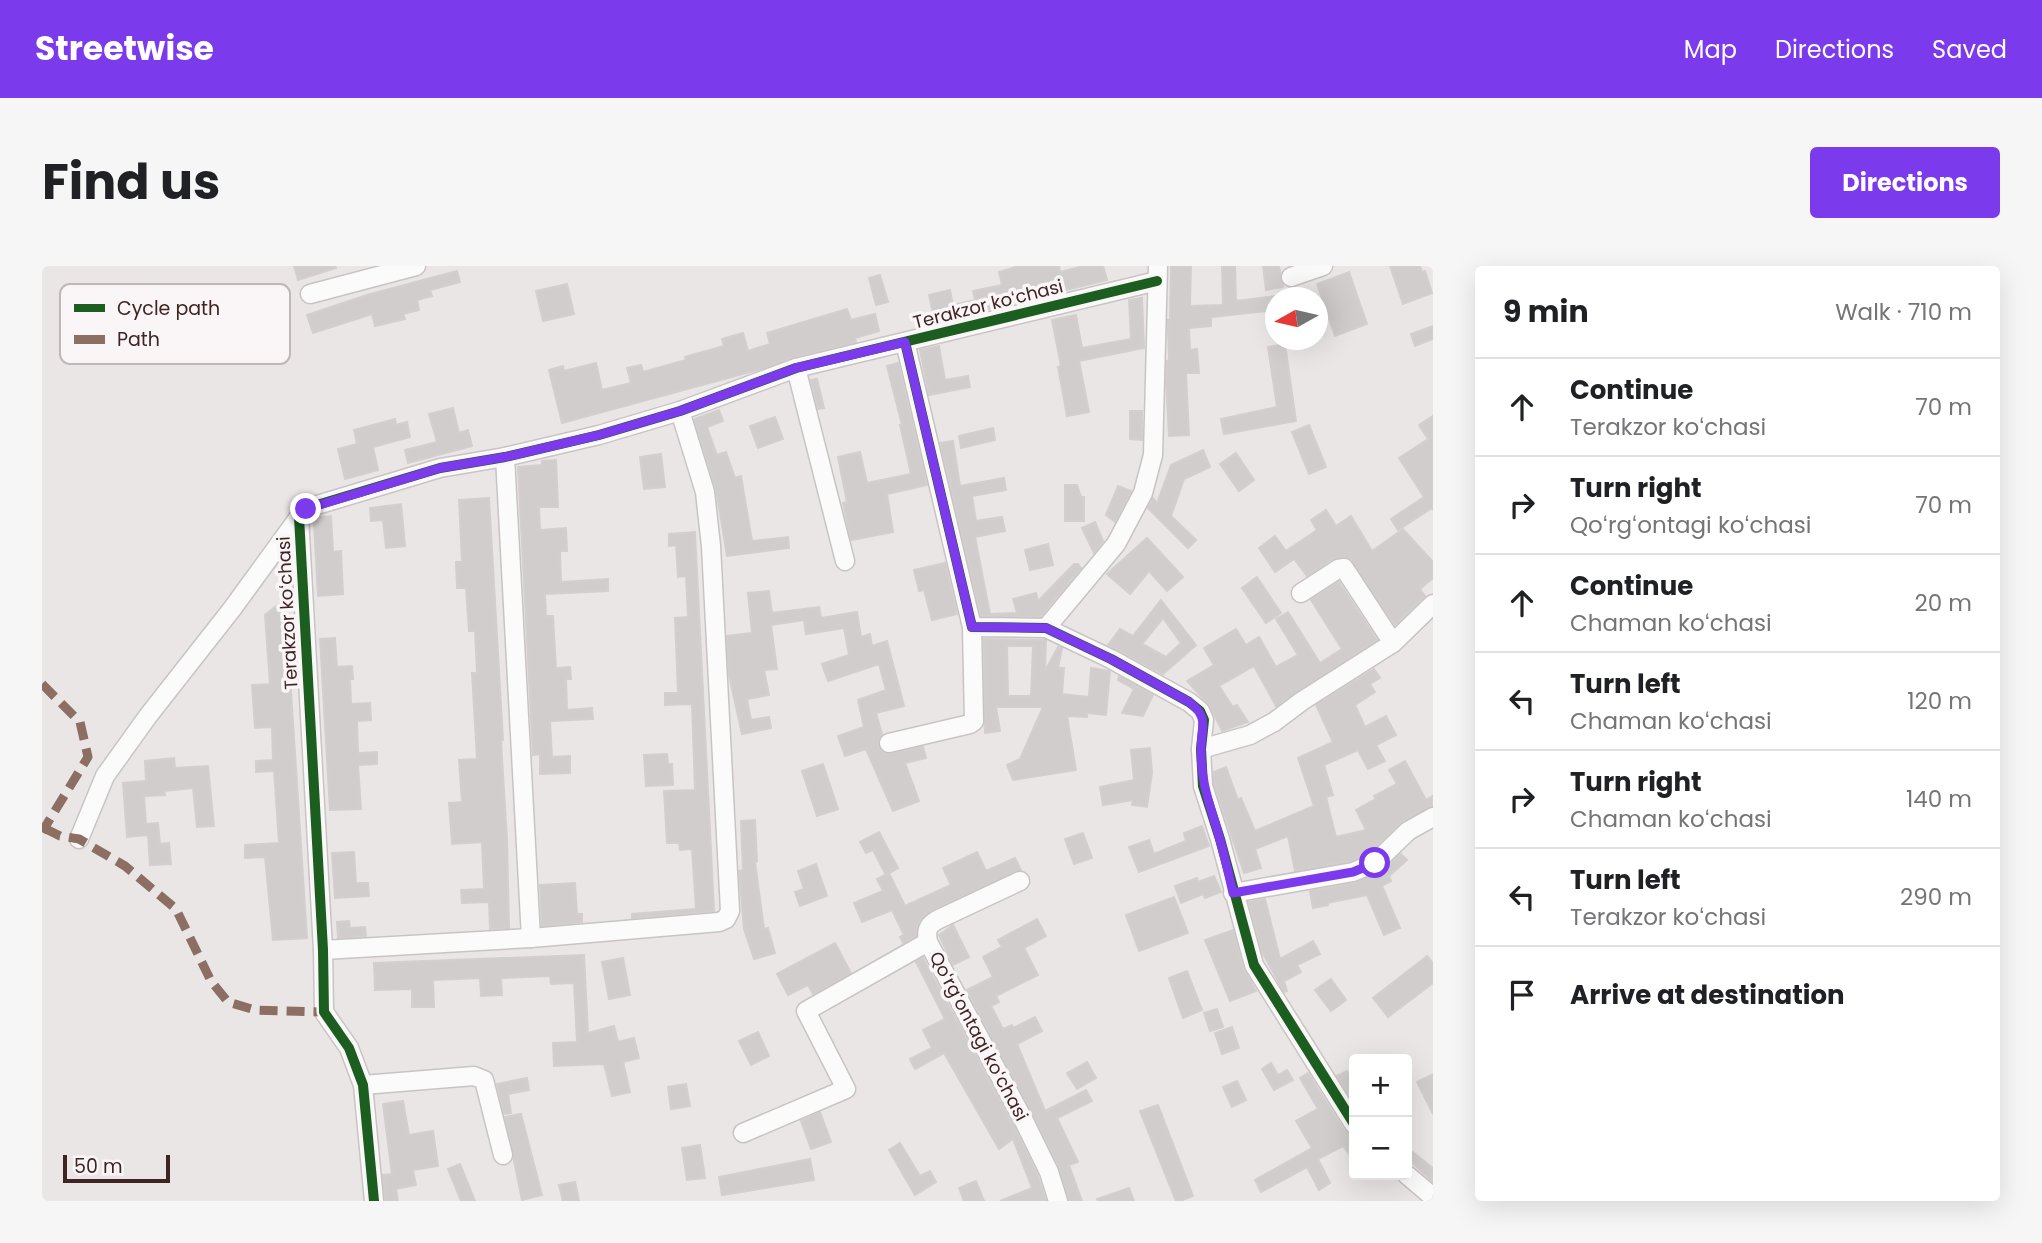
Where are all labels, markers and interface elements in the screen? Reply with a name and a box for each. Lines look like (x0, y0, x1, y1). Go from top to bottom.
text: Streetwise (35, 25, 214, 72)
text: Map (1684, 33, 1737, 66)
text: Directions (1775, 33, 1894, 66)
text: Saved (1932, 33, 2007, 66)
button: Directions (1810, 147, 2000, 218)
text: Find us (42, 148, 220, 216)
street label: Terakzor koʻchasi (910, 273, 1066, 335)
legend (60, 284, 290, 364)
north arrow (1265, 287, 1328, 350)
text: 9 min (1503, 290, 1589, 333)
text: Cycle path (117, 295, 220, 322)
text: Walk · 710 m (1835, 296, 1972, 328)
text: Path (117, 326, 160, 353)
text: Continue (1570, 372, 1693, 408)
icon: ahead (1503, 388, 1541, 426)
text: 70 m (1915, 391, 1972, 423)
text: Terakzor koʻchasi (1570, 411, 1766, 443)
text: Turn right (1570, 470, 1702, 506)
icon: right (1503, 486, 1541, 524)
text: 70 m (1915, 489, 1972, 521)
route end (290, 493, 321, 524)
text: Qoʻrgʻontagi koʻchasi (1570, 509, 1811, 541)
street label: Terakzor koʻchasi (270, 536, 304, 690)
text: Continue (1570, 568, 1693, 604)
icon: ahead (1503, 584, 1541, 622)
text: 20 m (1914, 587, 1972, 619)
text: Chaman koʻchasi (1570, 607, 1772, 639)
text: Turn left (1570, 666, 1681, 702)
icon: left (1503, 682, 1541, 720)
text: 120 m (1907, 685, 1972, 717)
text: Chaman koʻchasi (1570, 705, 1772, 737)
text: Turn right (1570, 764, 1702, 800)
icon: right (1503, 780, 1541, 818)
text: 140 m (1906, 783, 1972, 815)
text: Chaman koʻchasi (1570, 803, 1772, 835)
route start (1359, 847, 1390, 878)
text: Turn left (1570, 862, 1681, 898)
icon: left (1503, 878, 1541, 916)
text: 290 m (1900, 881, 1972, 913)
text: Terakzor koʻchasi (1570, 901, 1766, 933)
street label: Qoʻrgʻontagi koʻchasi (924, 947, 1034, 1125)
icon: arrive (1503, 976, 1541, 1014)
text: Arrive at destination (1570, 977, 1845, 1013)
map controls (1349, 1054, 1412, 1180)
button: + (1349, 1054, 1412, 1117)
button: − (1349, 1117, 1412, 1180)
scale bar (63, 1152, 170, 1184)
text: 50 m (74, 1153, 123, 1180)

